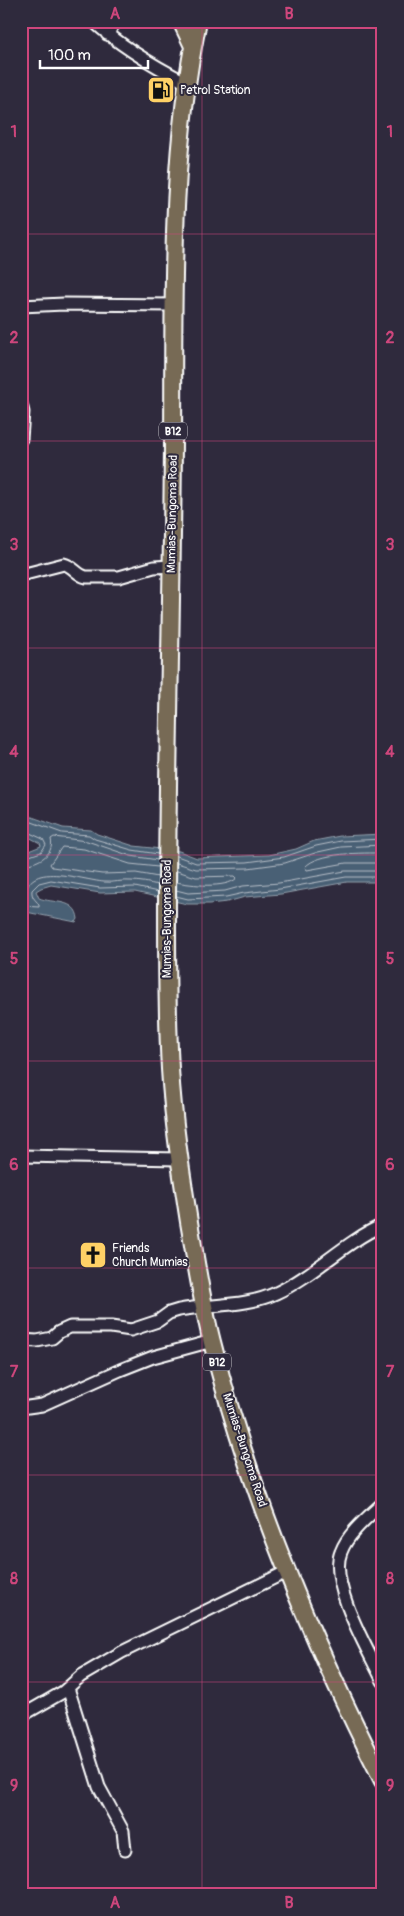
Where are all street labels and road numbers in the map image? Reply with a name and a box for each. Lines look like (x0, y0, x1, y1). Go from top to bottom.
road number: B12 (159, 422, 187, 440)
street label: Mumias-Bungoma Road (164, 454, 181, 573)
street label: Mumias-Bungoma Road (160, 860, 175, 978)
road number: B12 (203, 1354, 231, 1370)
street label: Mumias-Bungoma Road (219, 1391, 270, 1509)

